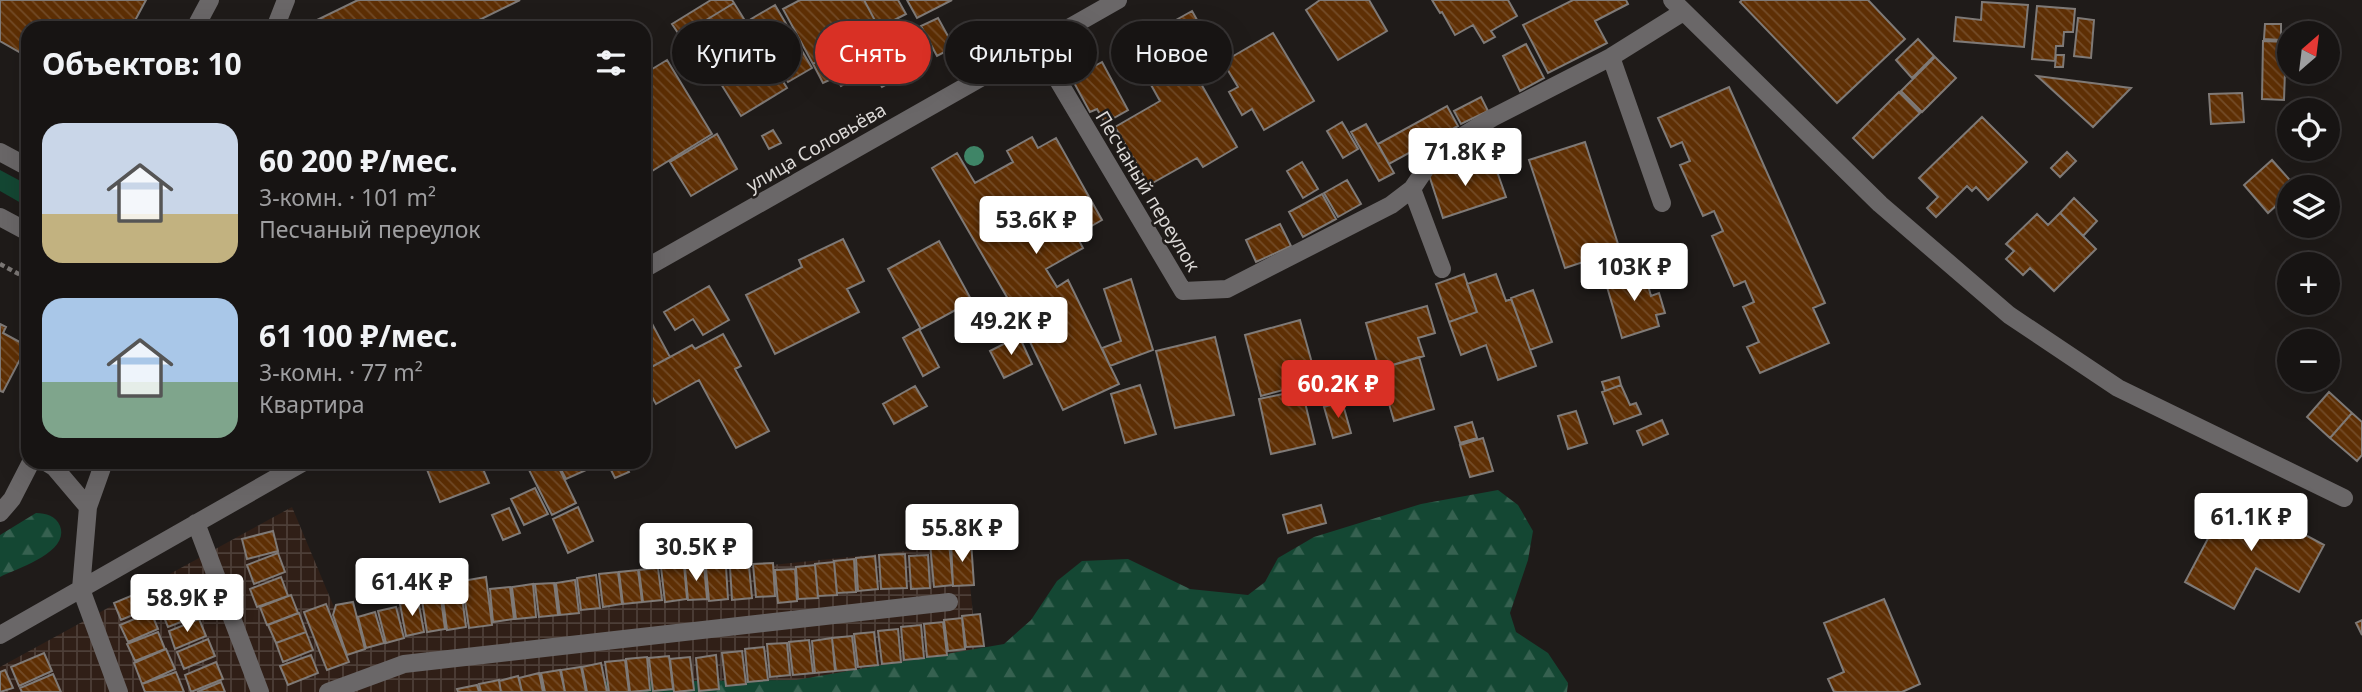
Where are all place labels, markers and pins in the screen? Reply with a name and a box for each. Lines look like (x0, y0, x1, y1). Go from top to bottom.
pin: 71.8K ₽ (1400, 128, 1530, 188)
pin: 53.6K ₽ (971, 196, 1101, 256)
pin: 103K ₽ (1577, 244, 1691, 303)
pin: 49.2K ₽ (946, 298, 1076, 357)
pin: 60.2K ₽ (1273, 360, 1403, 420)
pin: 61.1K ₽ (2186, 494, 2316, 553)
pin: 55.8K ₽ (897, 504, 1027, 564)
pin: 30.5K ₽ (631, 524, 761, 583)
pin: 61.4K ₽ (347, 558, 477, 618)
pin: 58.9K ₽ (122, 574, 252, 634)

